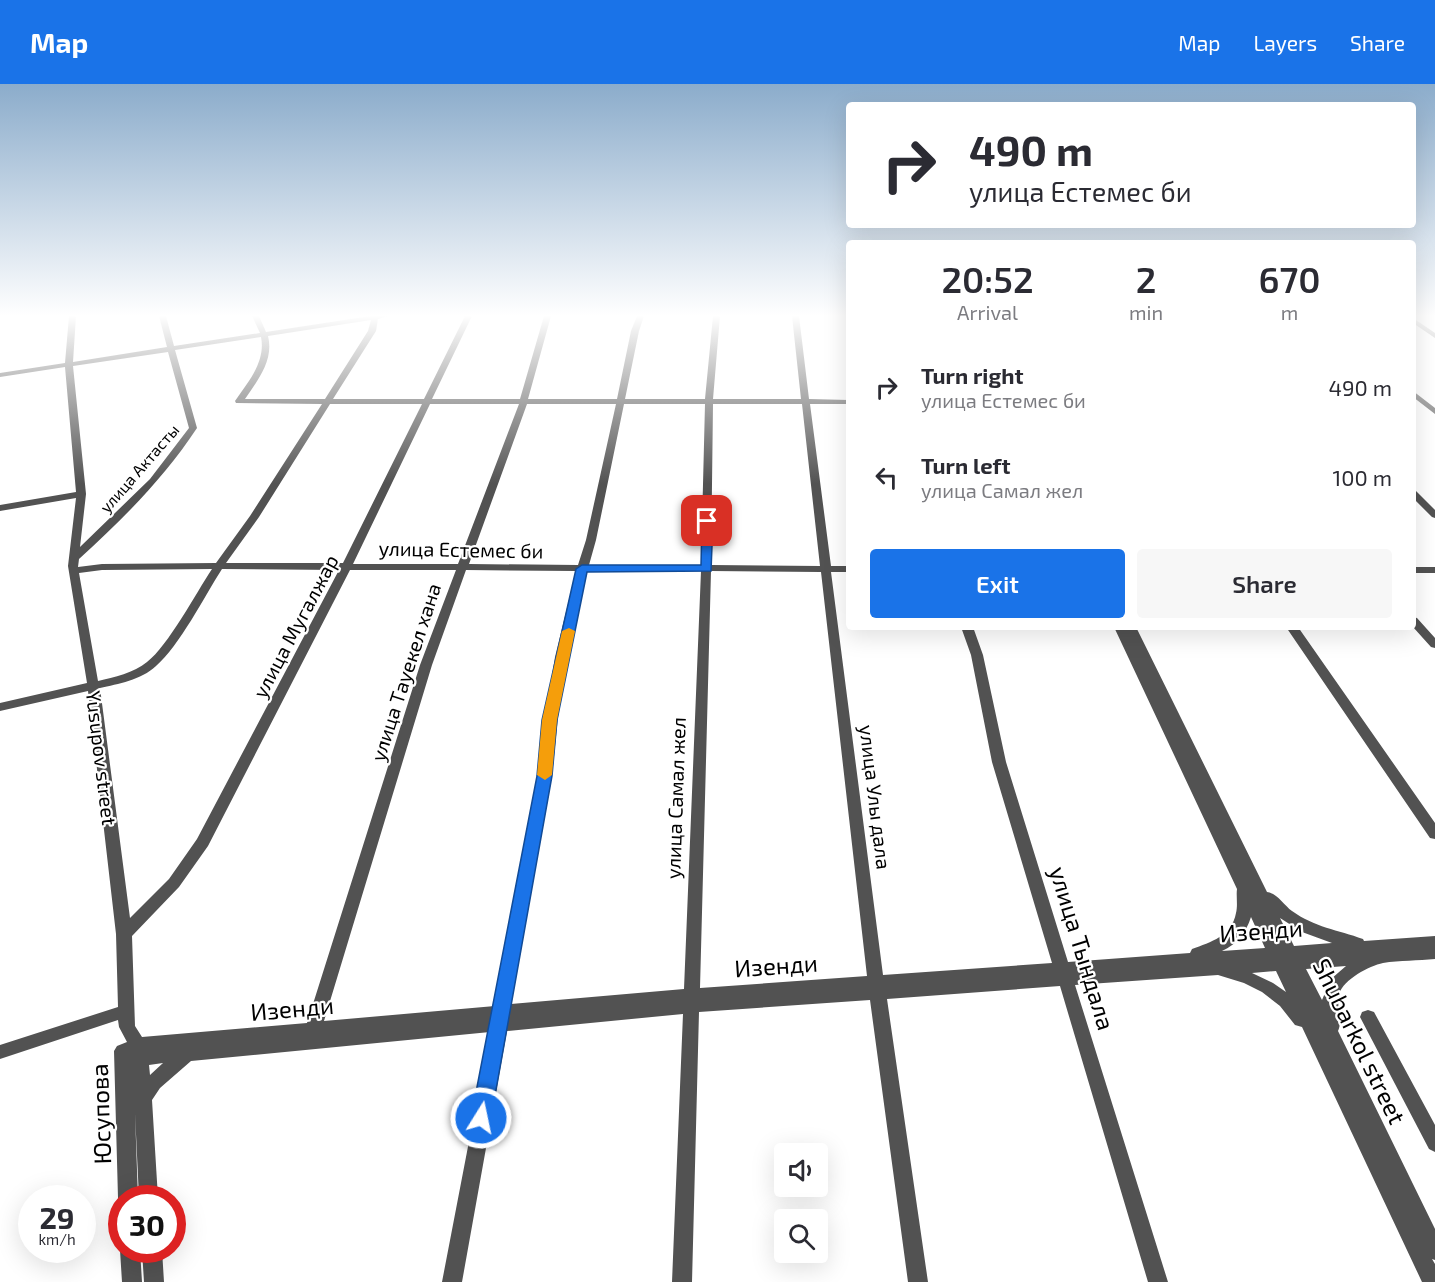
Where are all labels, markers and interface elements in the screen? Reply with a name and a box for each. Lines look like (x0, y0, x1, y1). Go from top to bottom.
text: Map (30, 25, 88, 59)
text: Map (1178, 30, 1220, 55)
text: Layers (1253, 30, 1317, 55)
text: Share (1350, 30, 1405, 55)
text: 490 m (969, 124, 1093, 174)
icon: right (870, 126, 948, 204)
text: улица Естемес би (969, 175, 1192, 207)
text: 20:52 (941, 257, 1034, 300)
text: 2 (1136, 257, 1156, 300)
text: 670 (1259, 257, 1321, 300)
text: Arrival (957, 300, 1018, 324)
text: min (1129, 300, 1163, 324)
text: m (1281, 300, 1298, 324)
text: Turn right (921, 362, 1023, 388)
icon: right (870, 371, 903, 404)
text: 490 m (1328, 374, 1392, 400)
text: улица Естемес би (921, 388, 1086, 412)
street label: улица Актасты (96, 420, 183, 517)
text: Turn left (921, 452, 1010, 478)
icon: left (870, 461, 903, 494)
text: 100 m (1333, 464, 1392, 490)
text: улица Самал жел (921, 478, 1083, 502)
pin (681, 495, 732, 546)
icon: arrive (690, 504, 723, 537)
street label: улица Естемес би (378, 536, 544, 563)
button: Exit (870, 549, 1125, 618)
button: Share (1137, 549, 1392, 618)
street label: улица Мугалжар (247, 550, 344, 702)
street label: улица Тауекел хана (365, 580, 446, 764)
street label: Yusupov street (82, 689, 122, 827)
street label: улица Самал жел (660, 717, 691, 880)
street label: улица Улы дала (854, 723, 897, 871)
street label: улица Тындала (1043, 863, 1122, 1034)
street label: Изенди (1218, 913, 1304, 947)
street label: Изенди (733, 948, 819, 982)
street label: Shubarkol street (1307, 954, 1413, 1128)
street label: Изенди (249, 990, 335, 1026)
street label: Юсупова (84, 1063, 117, 1165)
position arrow (449, 1086, 513, 1150)
map controls (774, 1143, 828, 1263)
button: sound (774, 1143, 828, 1197)
speed limit sign: 30 (108, 1185, 186, 1263)
text: 29 (39, 1199, 75, 1235)
button: search (774, 1209, 828, 1263)
text: km/h (38, 1230, 76, 1248)

